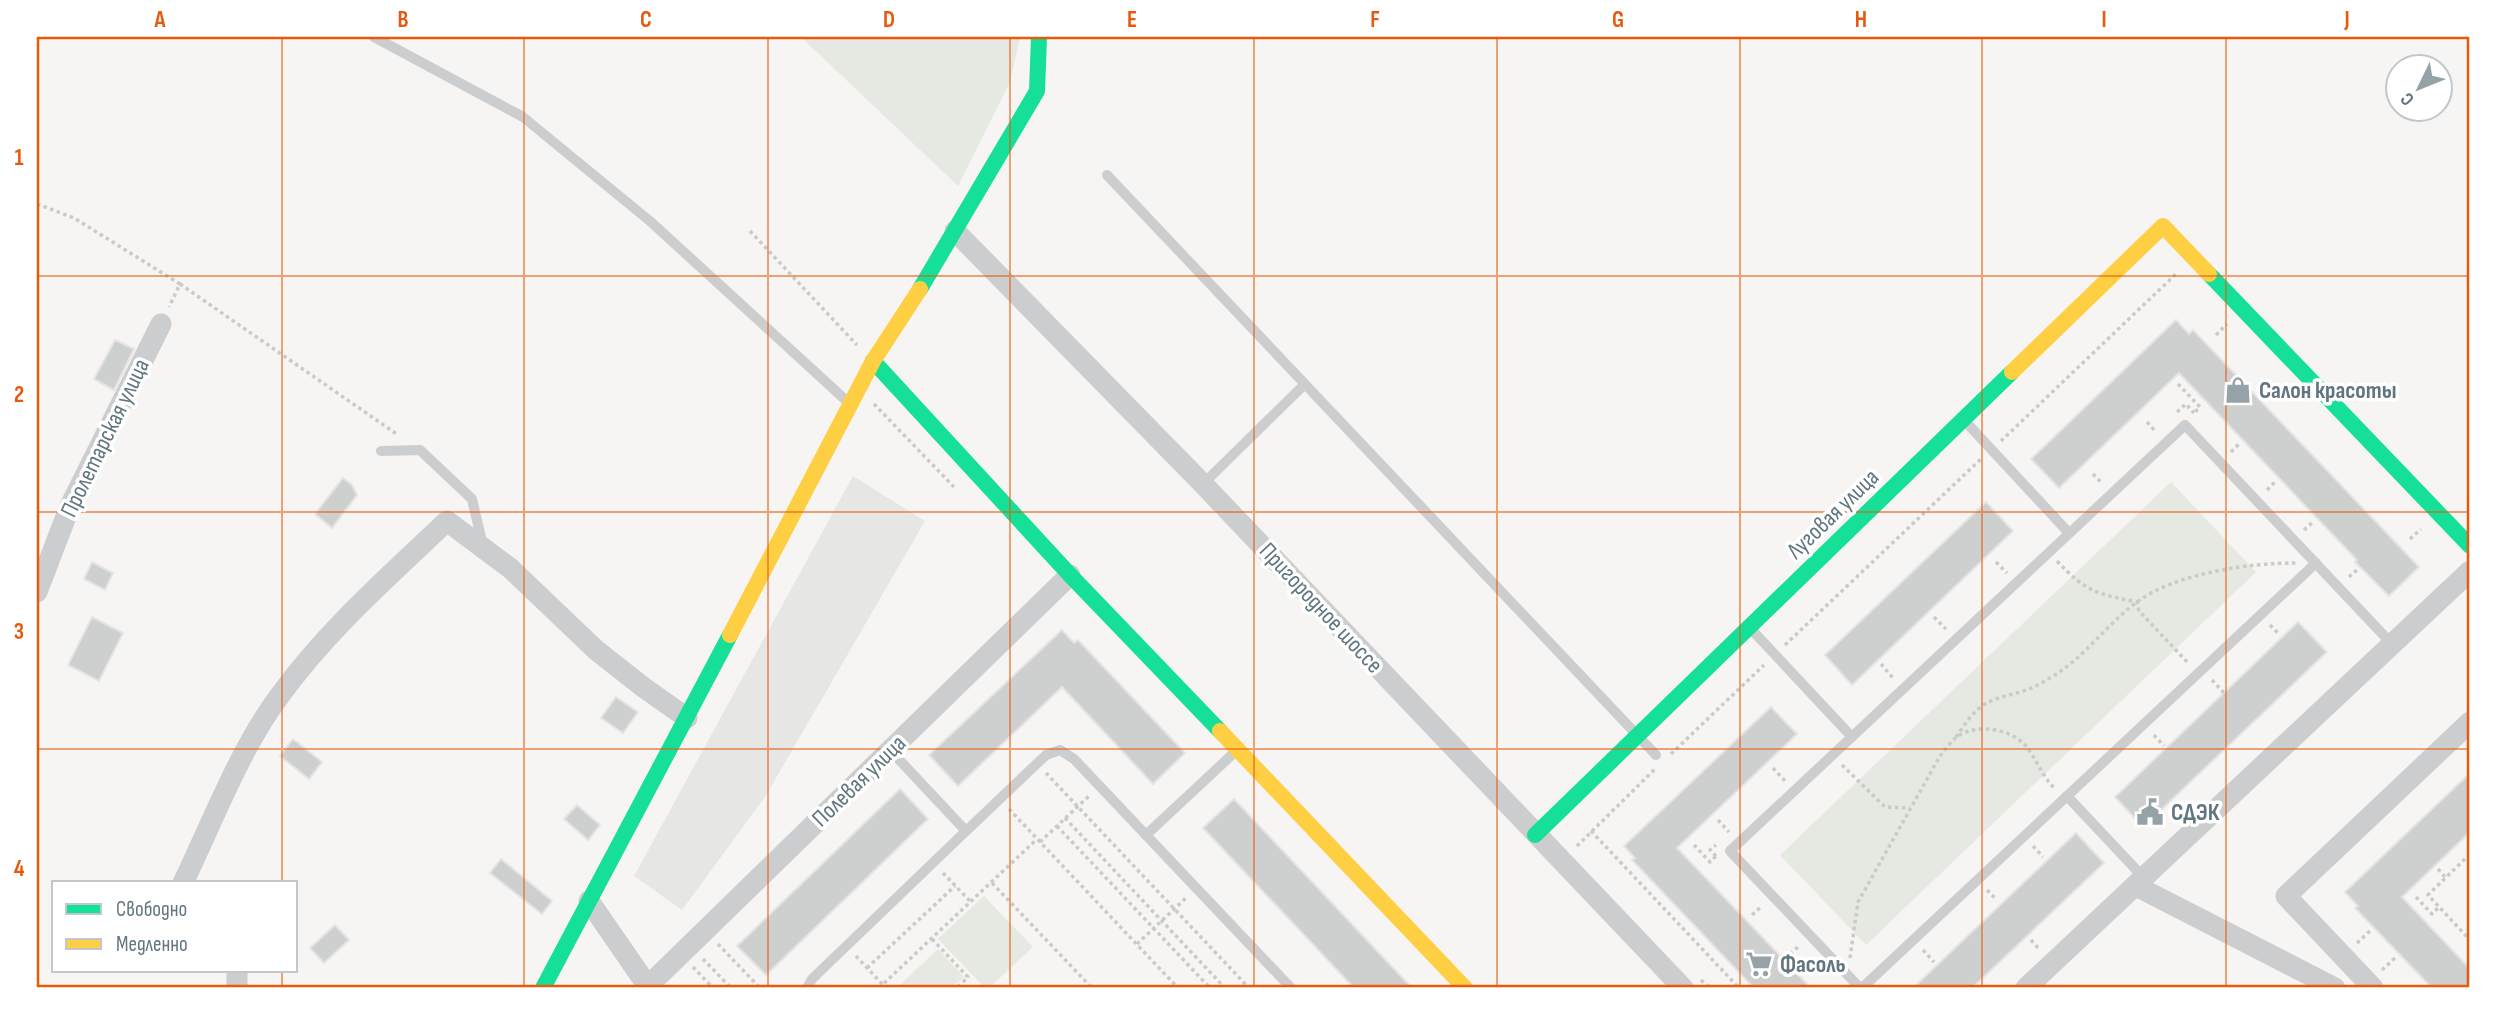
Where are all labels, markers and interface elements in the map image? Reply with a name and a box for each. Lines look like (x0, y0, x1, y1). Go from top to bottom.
text: A (154, 6, 167, 34)
text: B (398, 6, 409, 34)
text: C (640, 6, 652, 34)
text: D (883, 6, 895, 34)
text: E (1127, 6, 1137, 34)
text: F (1370, 6, 1380, 34)
text: G (1612, 6, 1624, 34)
text: H (1855, 6, 1867, 34)
text: I (2101, 6, 2107, 34)
text: J (2343, 6, 2350, 34)
north arrow (2384, 52, 2454, 122)
text: С (2396, 87, 2419, 110)
text: 1 (14, 144, 24, 172)
street label: Пролетарская улица (54, 354, 156, 522)
shop icon: Салон красоты (2223, 375, 2253, 405)
place label: Салон красоты (2259, 376, 2396, 405)
text: 2 (14, 381, 24, 409)
street label: Луговая улица (1780, 463, 1885, 566)
street label: Пригородное шоссе (1253, 537, 1389, 679)
text: 3 (14, 618, 24, 646)
street label: Полевая улица (806, 729, 912, 833)
public building icon: СДЭК (2135, 797, 2165, 827)
place label: СДЭК (2171, 798, 2220, 827)
text: 4 (14, 855, 25, 883)
legend (52, 881, 298, 972)
text: Свободно (116, 897, 187, 922)
text: Медленно (116, 932, 188, 957)
supermarket icon: Фасоль (1744, 949, 1774, 979)
place label: Фасоль (1780, 950, 1846, 979)

